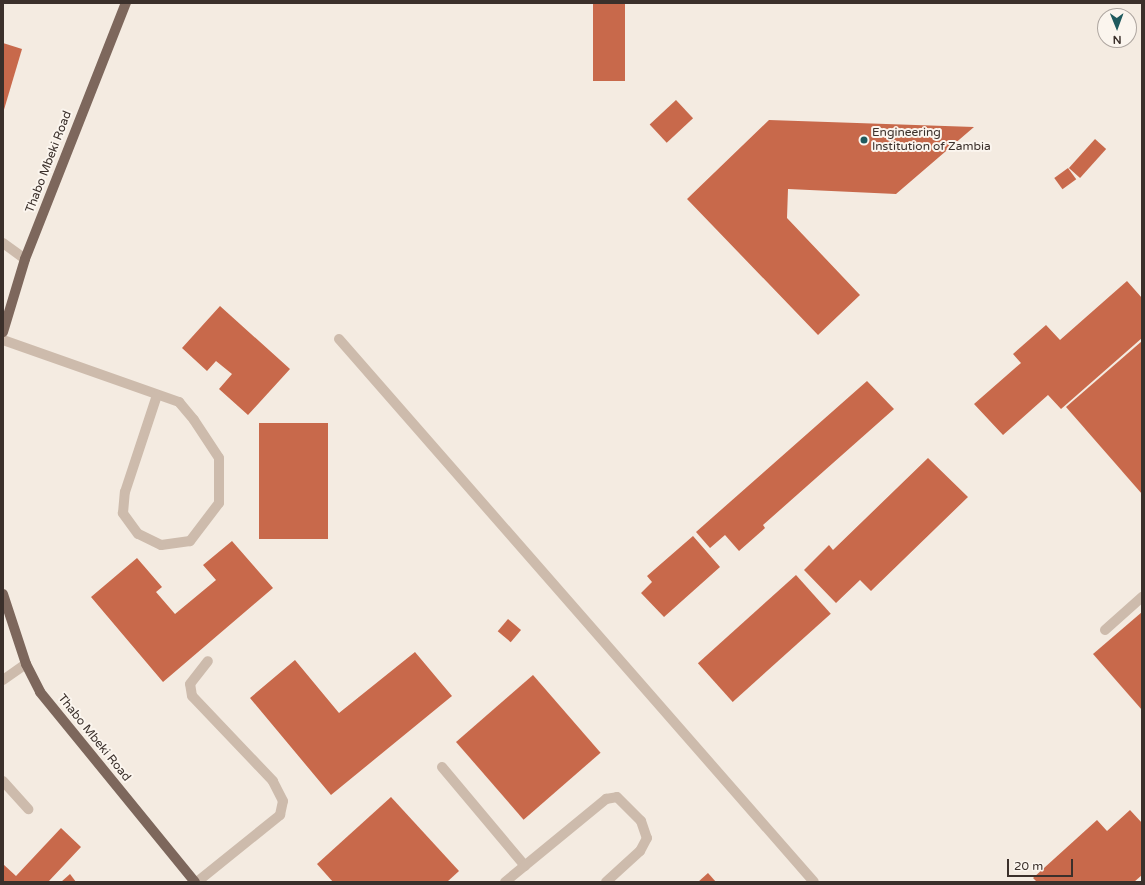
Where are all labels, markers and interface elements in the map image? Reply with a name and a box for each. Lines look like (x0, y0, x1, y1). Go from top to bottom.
north arrow (1097, 8, 1137, 48)
text: N (1113, 33, 1122, 46)
street label: Thabo Mbeki Road (23, 109, 75, 215)
place label: Engineering Institution of Zambia (872, 126, 991, 154)
marker: Engineering Institution of Zambia (859, 135, 869, 145)
street label: Thabo Mbeki Road (54, 692, 134, 784)
scale bar (1009, 851, 1075, 877)
text: 20 m (1014, 859, 1043, 873)

